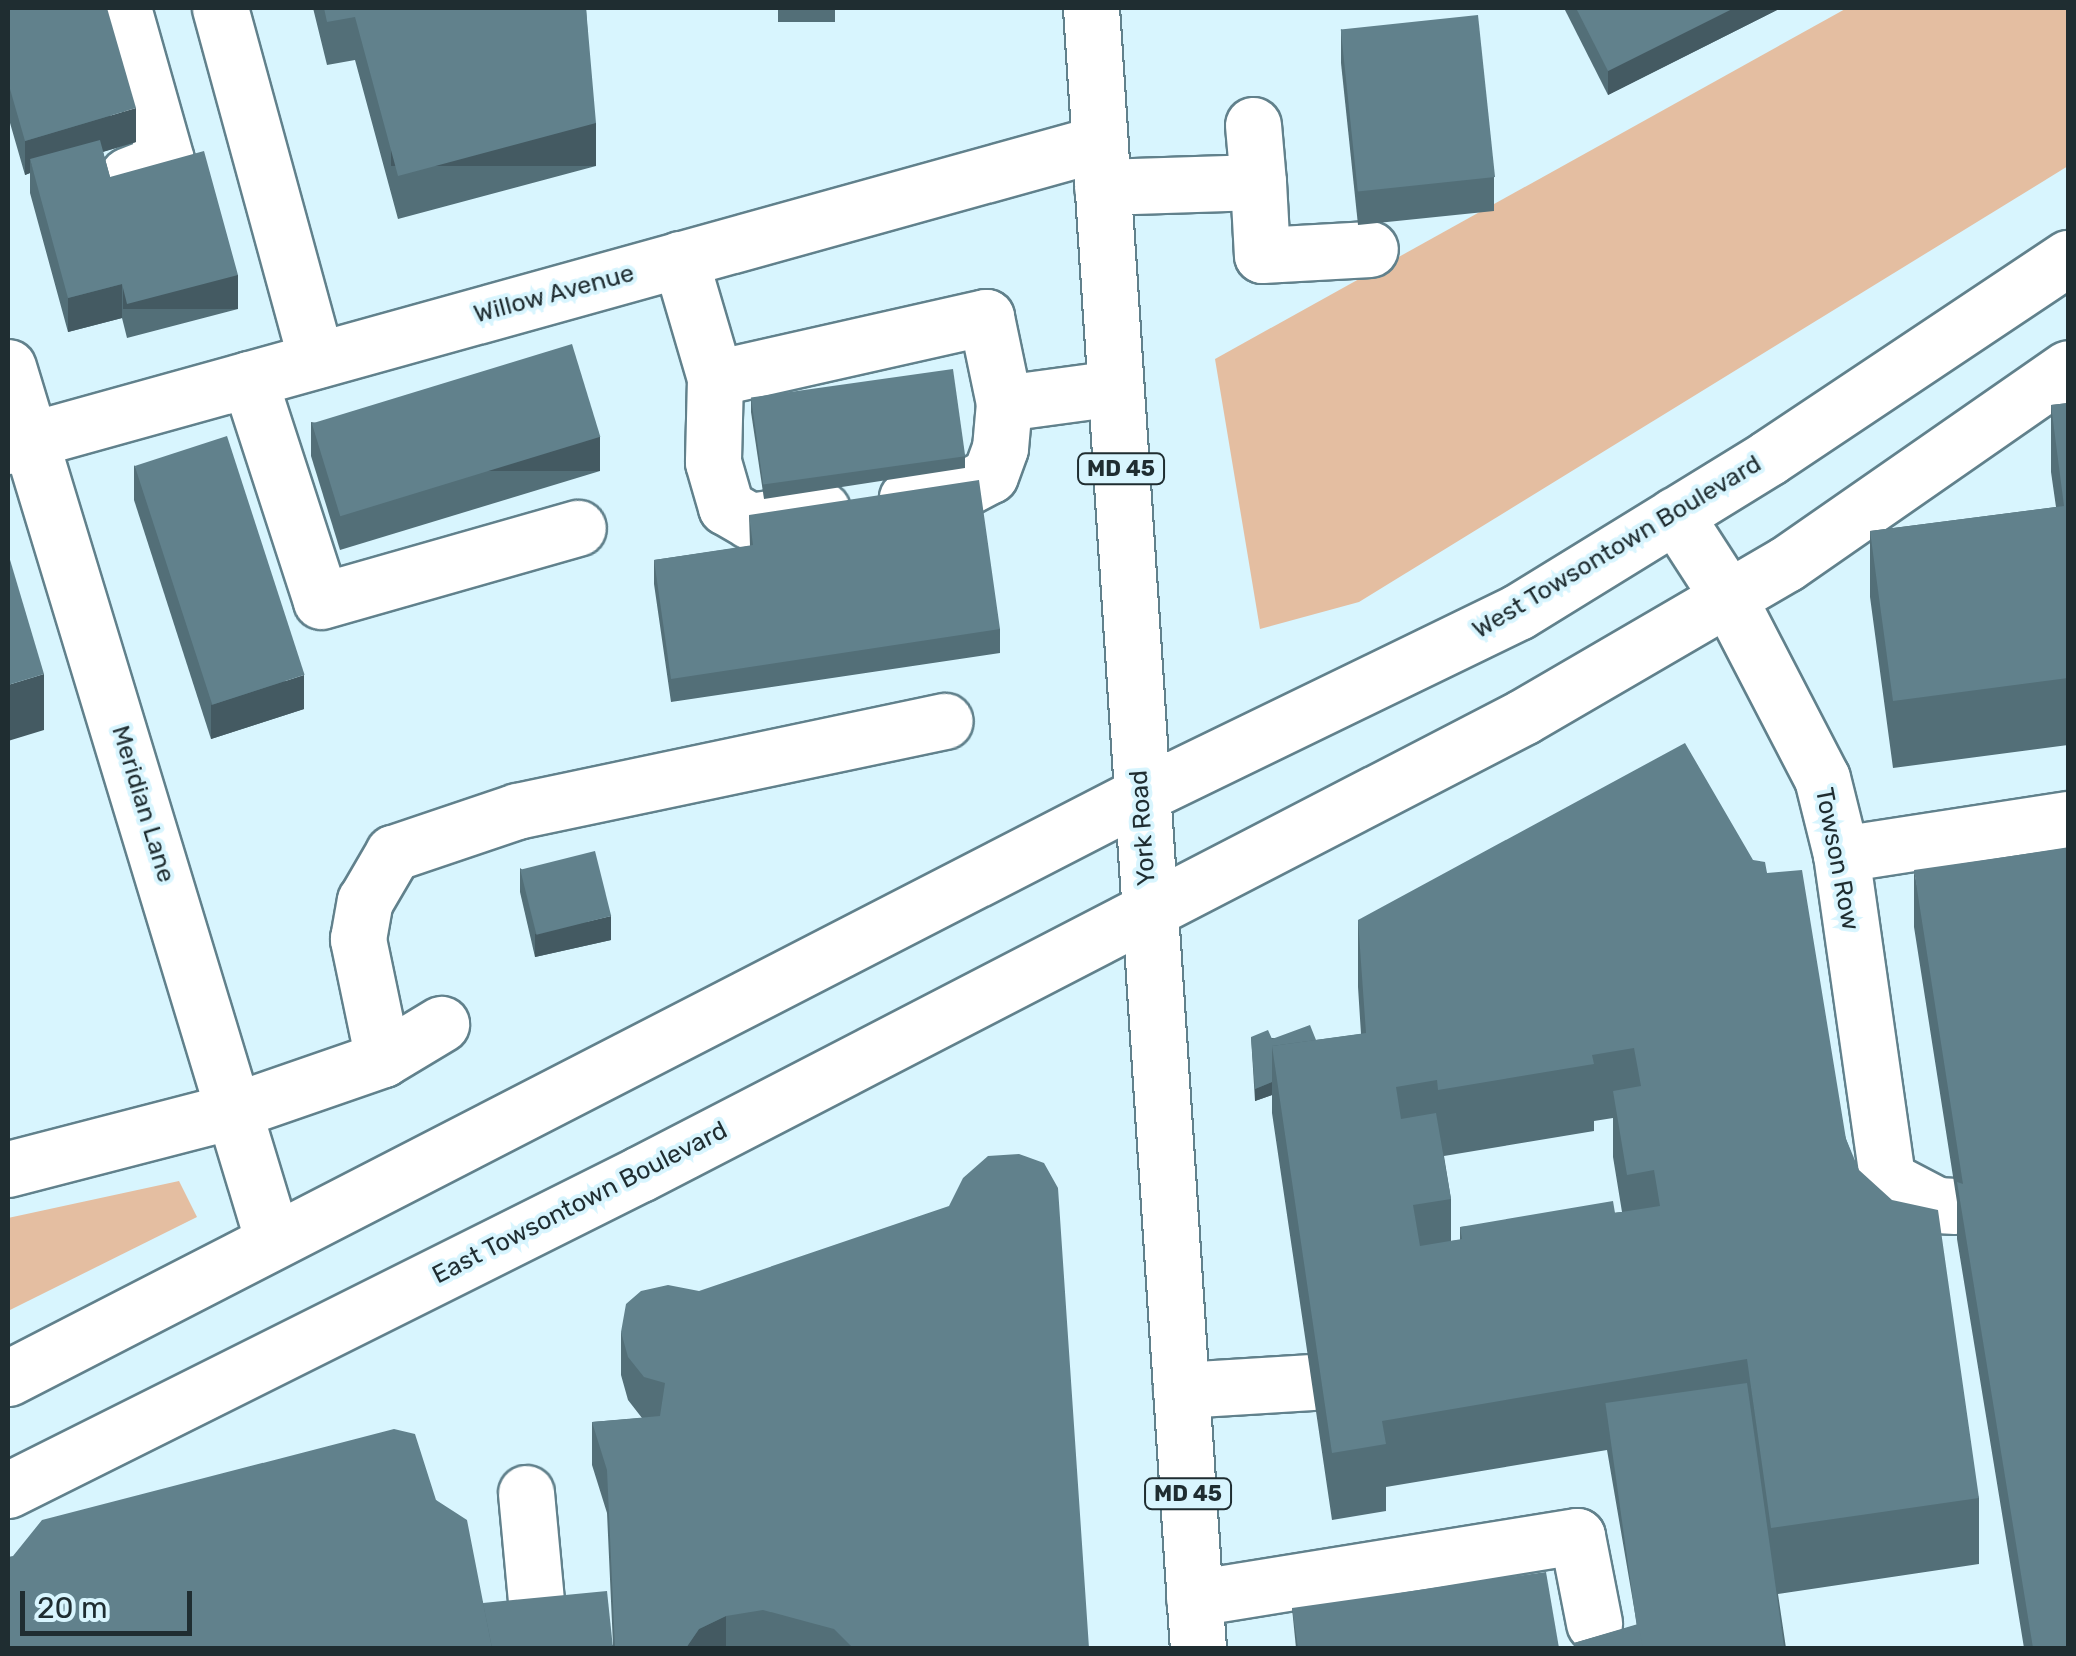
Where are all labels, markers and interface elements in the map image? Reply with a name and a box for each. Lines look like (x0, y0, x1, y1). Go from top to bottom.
street label: Willow Avenue (470, 258, 638, 330)
street label: West Towsontown Boulevard (1467, 449, 1767, 645)
road number: MD 45 (1076, 452, 1166, 486)
street label: Meridian Lane (105, 722, 181, 886)
street label: York Road (1124, 769, 1162, 887)
street label: Towson Row (1808, 785, 1866, 933)
street label: East Towsontown Boulevard (427, 1115, 733, 1291)
road number: MD 45 (1143, 1477, 1233, 1511)
scale bar (25, 1571, 198, 1633)
text: 20 m (37, 1590, 108, 1626)

